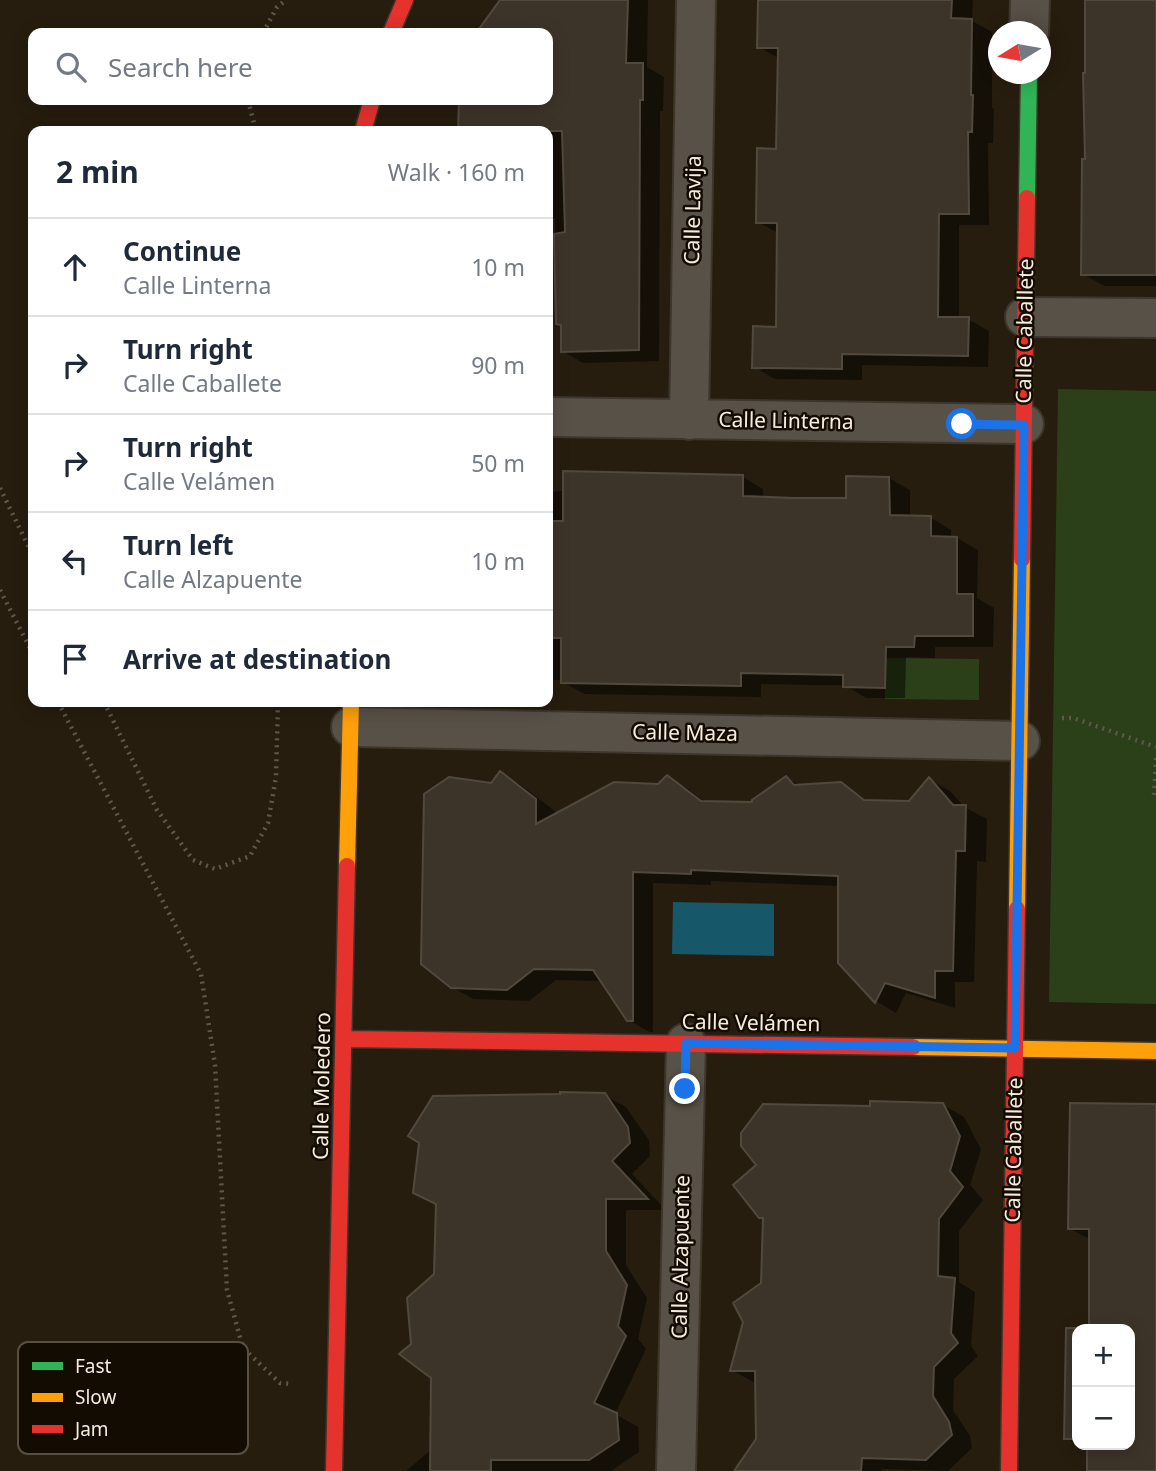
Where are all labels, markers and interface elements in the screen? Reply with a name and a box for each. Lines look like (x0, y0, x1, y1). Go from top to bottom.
north arrow (988, 21, 1051, 84)
search box (28, 28, 553, 105)
icon: search (52, 48, 90, 86)
text: Search here (108, 49, 253, 85)
text: 2 min (56, 151, 139, 192)
street label: Calle Lavija (677, 155, 707, 265)
text: Walk · 160 m (388, 156, 525, 188)
text: Continue (123, 233, 241, 269)
icon: ahead (56, 248, 94, 286)
text: 10 m (471, 251, 525, 283)
street label: Calle Caballete (1009, 258, 1039, 404)
text: Calle Linterna (123, 269, 271, 301)
text: Turn right (123, 331, 253, 367)
icon: right (56, 346, 94, 384)
text: 90 m (471, 349, 525, 381)
text: Calle Caballete (123, 367, 282, 399)
street label: Calle Linterna (718, 405, 854, 435)
route start (946, 408, 977, 439)
text: Turn right (123, 429, 253, 465)
icon: right (56, 444, 94, 482)
text: 50 m (471, 447, 525, 479)
text: Calle Velámen (123, 465, 275, 497)
text: Turn left (123, 527, 234, 563)
icon: left (56, 542, 94, 580)
text: 10 m (471, 545, 525, 577)
text: Calle Alzapuente (123, 563, 302, 595)
icon: arrive (56, 640, 94, 678)
text: Arrive at destination (123, 641, 392, 677)
street label: Calle Maza (632, 717, 738, 747)
street label: Calle Velámen (681, 1007, 821, 1037)
street label: Calle Moledero (306, 1012, 336, 1160)
route end (669, 1073, 700, 1104)
street label: Calle Caballete (998, 1077, 1028, 1223)
street label: Calle Alzapuente (665, 1175, 695, 1339)
map controls (1072, 1324, 1135, 1450)
button: + (1072, 1324, 1135, 1387)
legend (18, 1342, 248, 1454)
text: Fast (75, 1353, 112, 1379)
text: Slow (75, 1384, 116, 1410)
button: − (1072, 1387, 1135, 1450)
text: Jam (73, 1416, 109, 1442)

